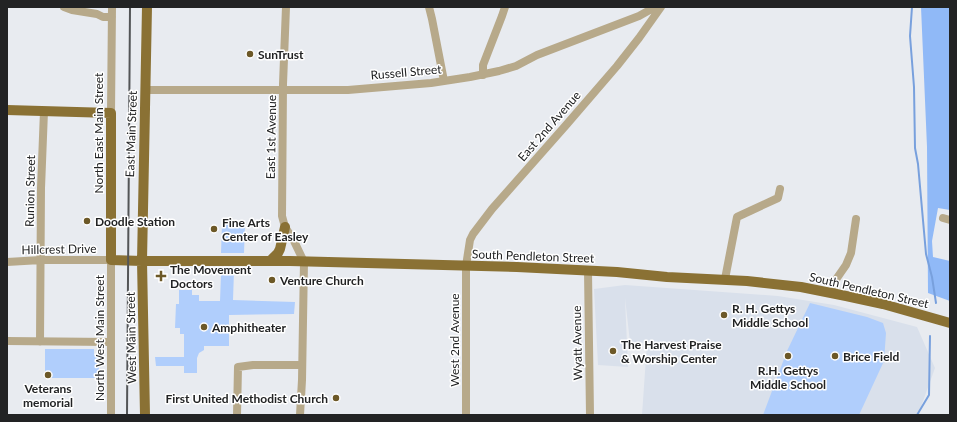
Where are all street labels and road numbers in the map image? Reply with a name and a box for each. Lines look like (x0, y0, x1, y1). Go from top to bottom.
street label: Russell Street (370, 61, 443, 83)
street label: North East Main Street (91, 72, 106, 193)
street label: East 2nd Avenue (514, 88, 584, 164)
street label: East Main Street (122, 90, 140, 178)
street label: East 1st Avenue (263, 95, 279, 179)
street label: Runion Street (22, 154, 38, 227)
street label: Hillcrest Drive (21, 241, 97, 257)
street label: South Pendleton Street (472, 246, 595, 266)
street label: South Pendleton Street (808, 269, 931, 311)
street label: North West Main Street (92, 274, 107, 401)
street label: West Main Street (123, 291, 139, 384)
street label: West 2nd Avenue (447, 293, 462, 387)
street label: Wyatt Avenue (569, 305, 585, 381)

